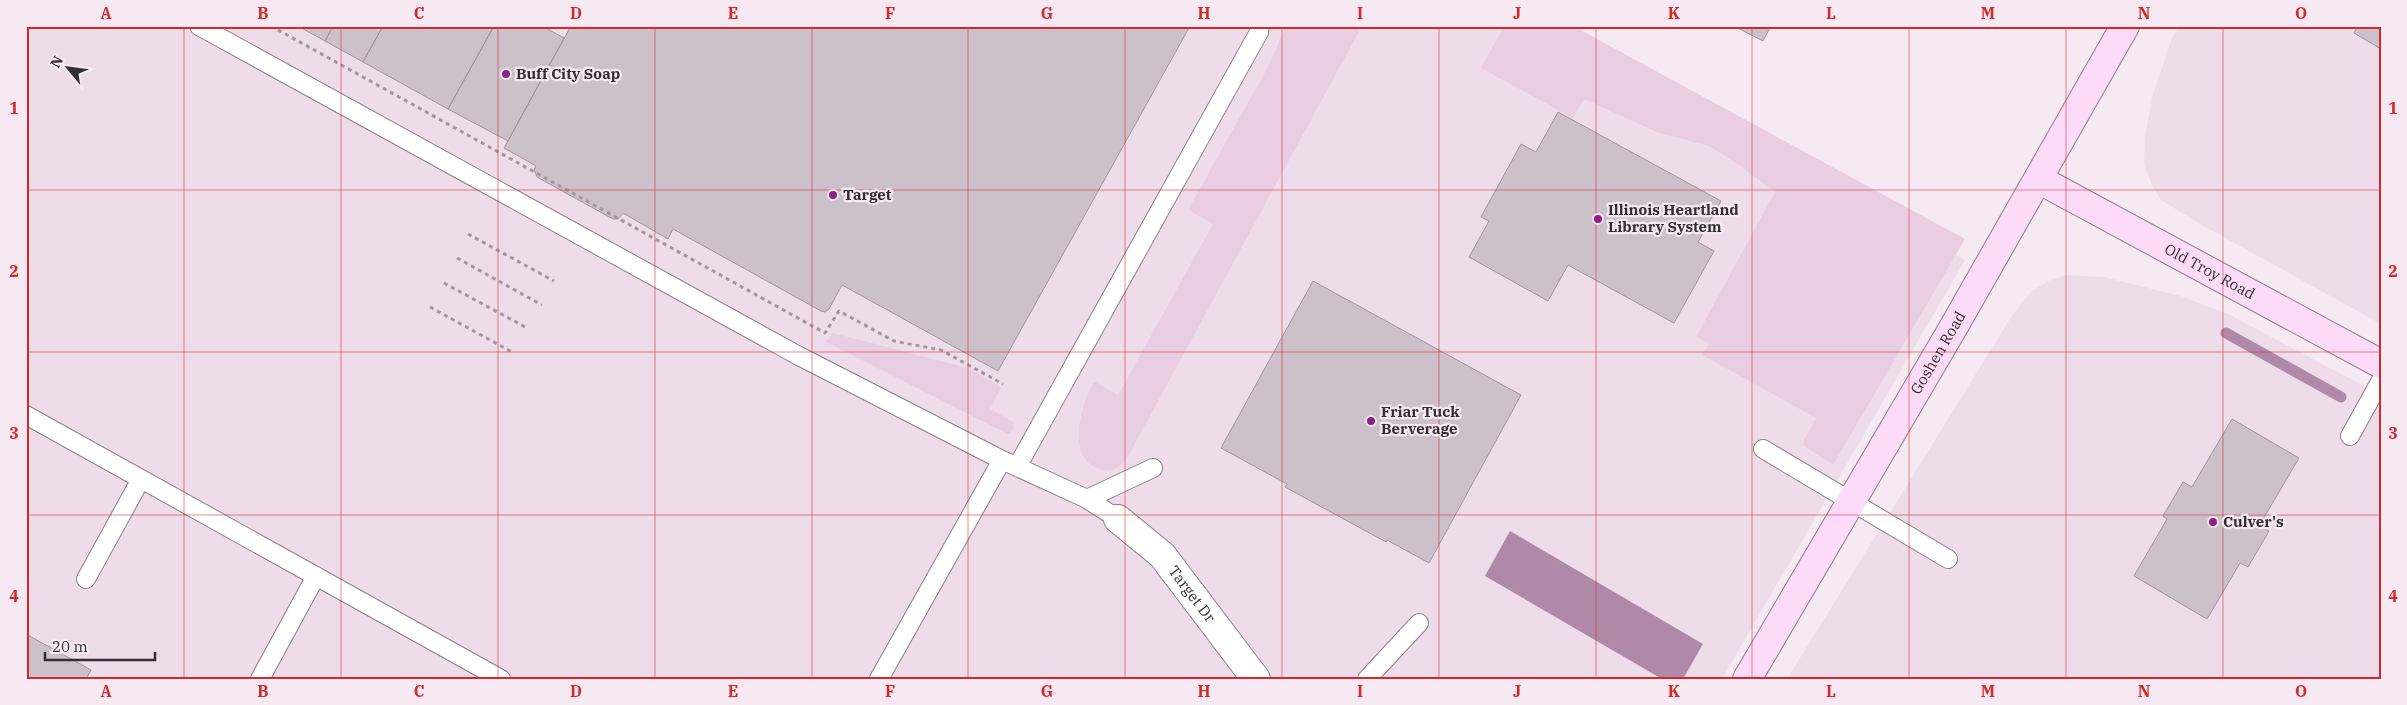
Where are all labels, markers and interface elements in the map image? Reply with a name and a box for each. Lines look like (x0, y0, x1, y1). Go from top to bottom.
text: A (100, 3, 112, 23)
text: B (257, 3, 269, 23)
text: C (414, 3, 424, 23)
text: D (570, 3, 582, 23)
text: E (728, 3, 738, 23)
text: F (885, 3, 895, 23)
text: G (1041, 3, 1053, 23)
text: H (1198, 3, 1211, 23)
text: I (1357, 3, 1363, 23)
text: J (1513, 3, 1521, 23)
text: K (1668, 3, 1681, 23)
text: L (1826, 3, 1836, 23)
text: M (1981, 3, 1995, 23)
text: N (2138, 3, 2150, 23)
text: O (2295, 3, 2307, 23)
north arrow (42, 42, 92, 92)
text: N (46, 52, 67, 71)
place label: Buff City Soap (516, 64, 620, 83)
marker: Buff City Soap (500, 68, 512, 80)
text: 1 (9, 98, 19, 118)
text: 1 (2388, 98, 2398, 118)
place label: Target (843, 185, 892, 204)
marker: Target (827, 189, 839, 201)
place label: Illinois Heartland Library System (1608, 200, 1739, 236)
marker: Illinois Heartland Library System (1592, 213, 1604, 225)
street label: Old Troy Road (2161, 239, 2258, 303)
text: 2 (9, 261, 19, 281)
text: 2 (2388, 261, 2398, 281)
street label: Goshen Road (1906, 308, 1969, 398)
place label: Friar Tuck Berverage (1381, 402, 1460, 438)
marker: Friar Tuck Berverage (1365, 415, 1377, 427)
text: 3 (9, 423, 19, 443)
text: 3 (2388, 423, 2398, 443)
place label: Culver's (2223, 512, 2284, 531)
marker: Culver's (2207, 516, 2219, 528)
street label: Target Dr (1165, 562, 1220, 626)
text: 4 (9, 586, 19, 606)
text: 4 (2388, 586, 2398, 606)
scale bar (45, 630, 155, 662)
text: 20 m (52, 637, 88, 656)
text: A (100, 681, 112, 701)
text: B (257, 681, 269, 701)
text: C (414, 681, 424, 701)
text: D (570, 681, 582, 701)
text: E (728, 681, 738, 701)
text: F (885, 681, 895, 701)
text: G (1041, 681, 1053, 701)
text: H (1198, 681, 1211, 701)
text: I (1357, 681, 1363, 701)
text: J (1513, 681, 1521, 701)
text: K (1668, 681, 1681, 701)
text: L (1826, 681, 1836, 701)
text: M (1981, 681, 1995, 701)
text: N (2138, 681, 2150, 701)
text: O (2295, 681, 2307, 701)

